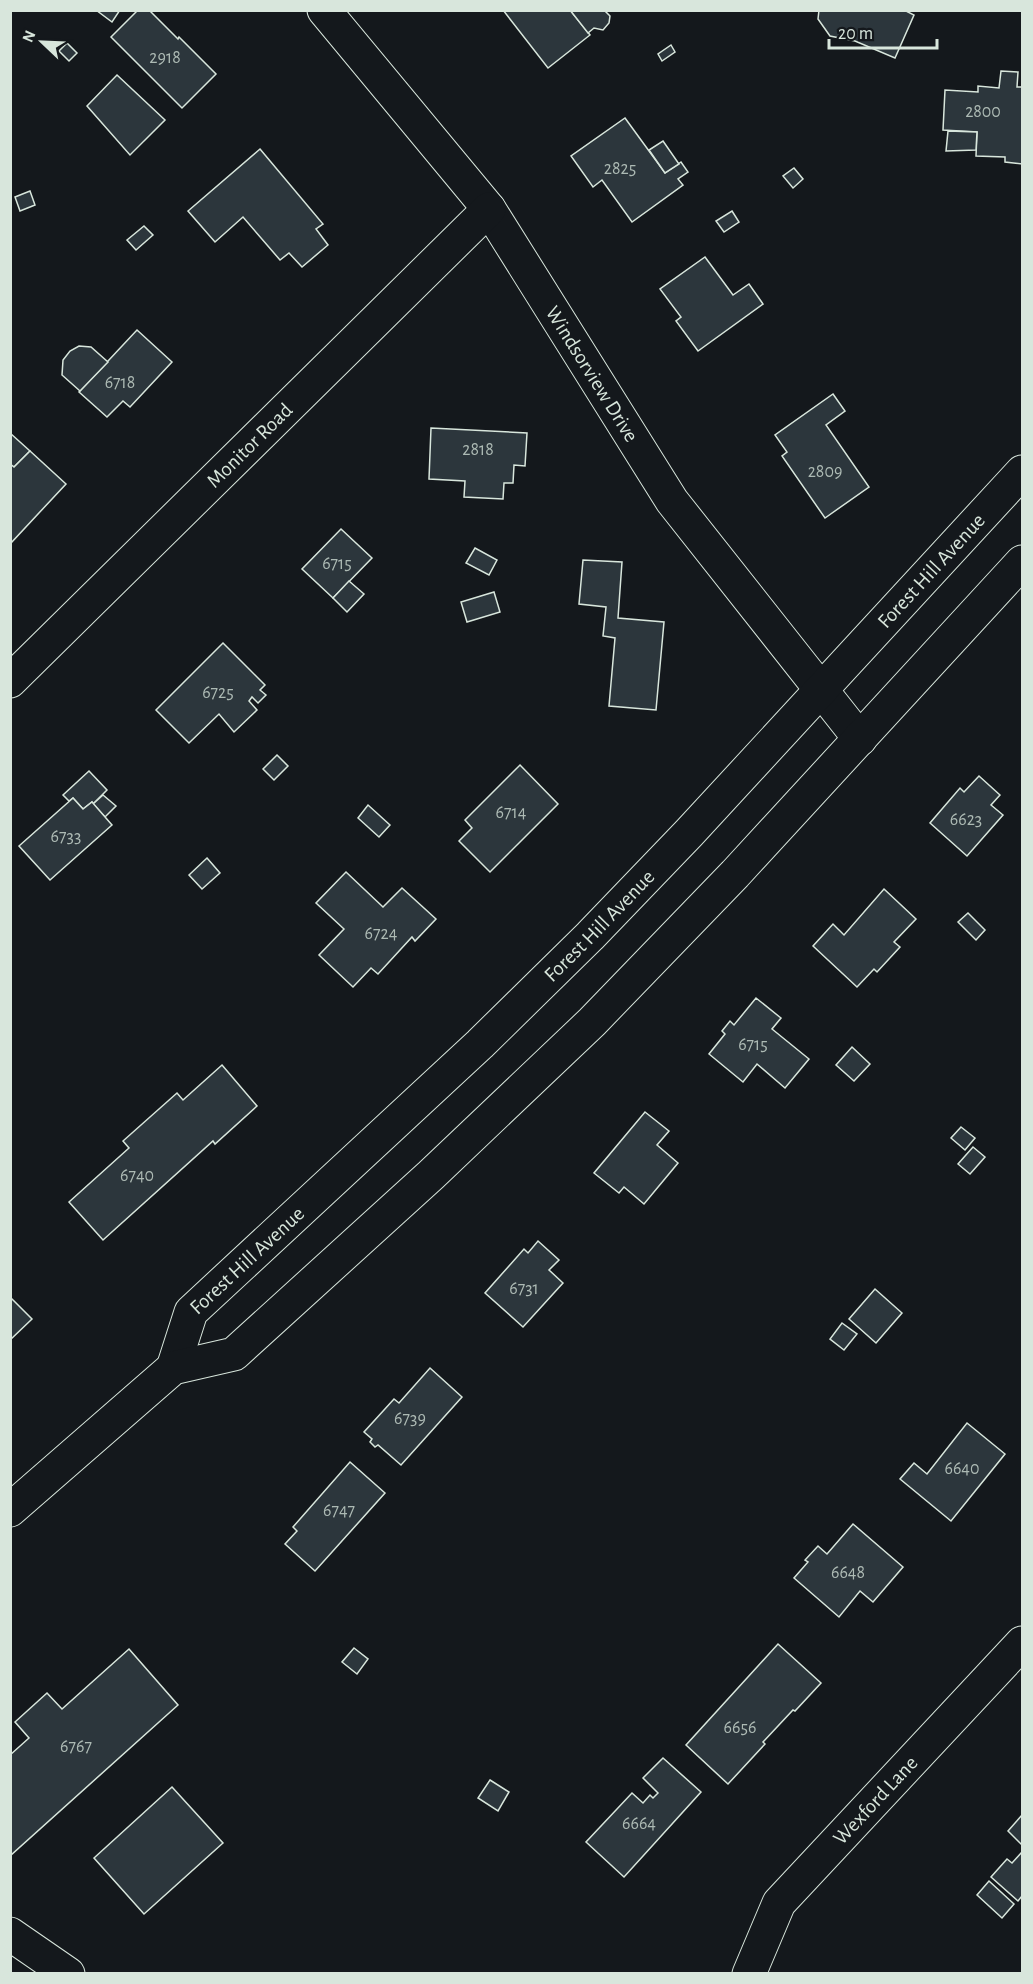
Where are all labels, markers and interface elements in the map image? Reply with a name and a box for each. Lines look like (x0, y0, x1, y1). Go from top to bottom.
north arrow (12, 12, 72, 72)
scale bar (829, 12, 937, 50)
text: 20 m (838, 25, 873, 43)
text: N (20, 28, 39, 45)
house number: 2918 (149, 49, 181, 67)
house number: 2800 (965, 103, 1001, 121)
house number: 2825 (604, 160, 636, 178)
street label: Windsorview Drive (542, 303, 642, 446)
house number: 6718 (105, 374, 135, 392)
street label: Monitor Road (203, 399, 297, 492)
house number: 2818 (462, 441, 494, 459)
house number: 2809 (808, 463, 842, 481)
street label: Forest Hill Avenue (874, 510, 989, 632)
house number: 6715 (322, 555, 352, 573)
house number: 6725 (202, 684, 234, 702)
house number: 6714 (496, 804, 527, 822)
house number: 6623 (950, 811, 982, 829)
house number: 6733 (51, 828, 81, 846)
street label: Forest Hill Avenue (540, 866, 659, 986)
house number: 6724 (365, 925, 398, 943)
house number: 6715 (738, 1036, 768, 1054)
house number: 6740 (120, 1167, 154, 1185)
street label: Forest Hill Avenue (186, 1203, 308, 1318)
house number: 6731 (509, 1280, 539, 1298)
house number: 6739 (394, 1410, 426, 1428)
house number: 6640 (944, 1460, 980, 1478)
house number: 6747 (323, 1502, 355, 1520)
house number: 6648 (831, 1564, 865, 1582)
house number: 6656 (724, 1719, 756, 1737)
house number: 6767 (60, 1738, 92, 1756)
street label: Wexford Lane (829, 1752, 922, 1849)
house number: 6664 (622, 1815, 656, 1833)

